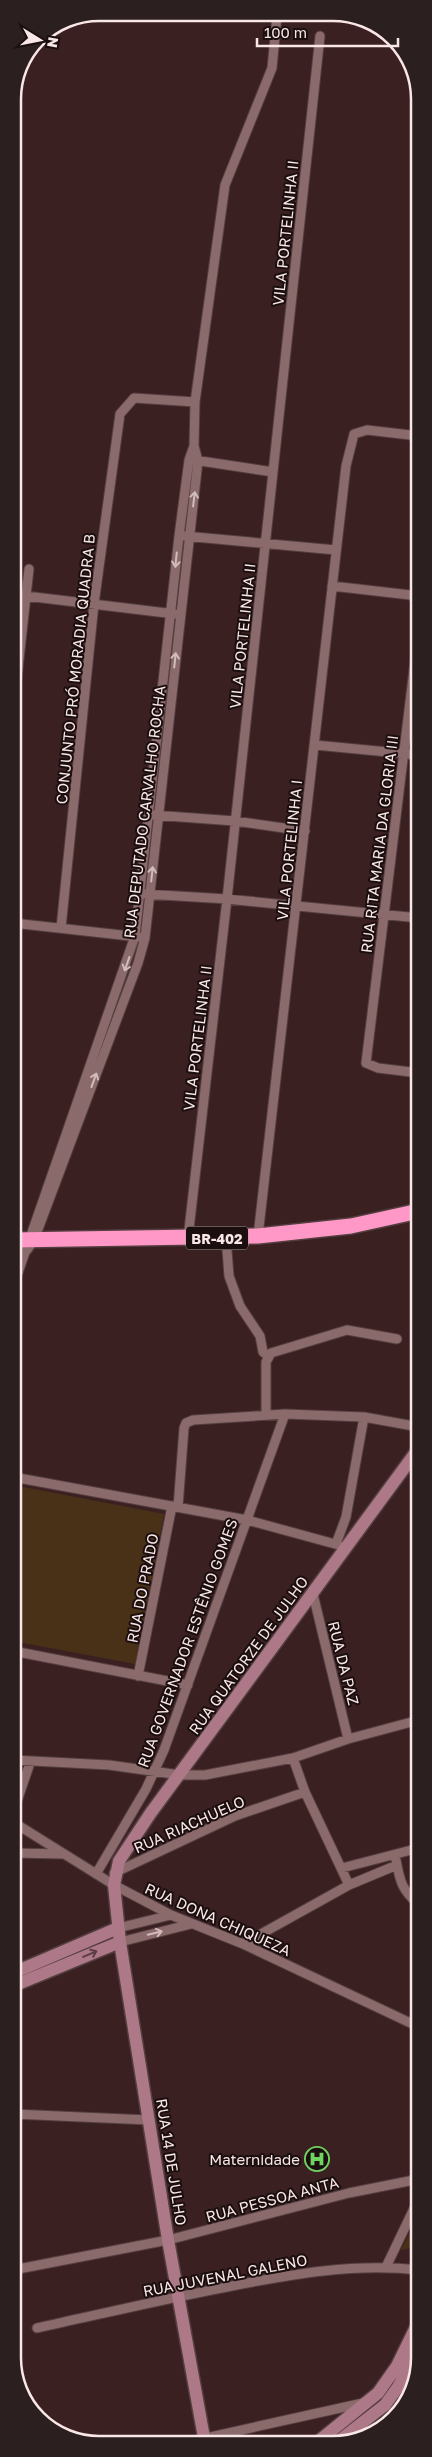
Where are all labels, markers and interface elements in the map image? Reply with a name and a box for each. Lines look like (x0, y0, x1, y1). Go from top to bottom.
north arrow (15, 15, 65, 65)
scale bar (257, 15, 398, 47)
text: 100 m (264, 23, 307, 41)
text: N (44, 36, 63, 49)
street label: VILA PORTELINHA II (268, 159, 302, 307)
one-way arrow (189, 491, 199, 507)
street label: CONJUNTO PRÓ MORADIA QUADRA B (52, 533, 98, 805)
one-way arrow (171, 552, 181, 568)
street label: VILA PORTELINHA II (225, 562, 259, 710)
one-way arrow (170, 653, 180, 669)
street label: RUA DEPUTADO CARVALHO ROCHA (120, 685, 168, 939)
street label: RUA RITA MARIA DA GLORIA III (357, 734, 401, 954)
street label: VILA PORTELINHA I (273, 779, 305, 921)
one-way arrow (147, 866, 157, 882)
one-way arrow (122, 956, 131, 971)
street label: VILA PORTELINHA II (179, 964, 215, 1112)
one-way arrow (90, 1073, 99, 1088)
road number: BR-402 (186, 1226, 248, 1250)
street label: RUA GOVERNADOR ESTÊNIO GOMES (133, 1516, 241, 1770)
street label: RUA DO PRADO (123, 1532, 161, 1644)
street label: RUA QUATORZE DE JULHO (185, 1573, 311, 1737)
street label: RUA DA PAZ (325, 1619, 363, 1707)
street label: RUA RIACHUELO (131, 1791, 247, 1857)
street label: RUA DONA CHIQUEZA (142, 1879, 294, 1959)
one-way arrow (147, 1928, 163, 1937)
one-way arrow (82, 1949, 97, 1958)
street label: RUA 14 DE JULHO (153, 2097, 191, 2227)
hospital icon: Maternidade (304, 2146, 330, 2172)
place label: Maternidade (209, 2150, 300, 2168)
street label: RUA PESSOA ANTA (204, 2173, 340, 2225)
street label: RUA JUVENAL GALENO (141, 2250, 309, 2300)

